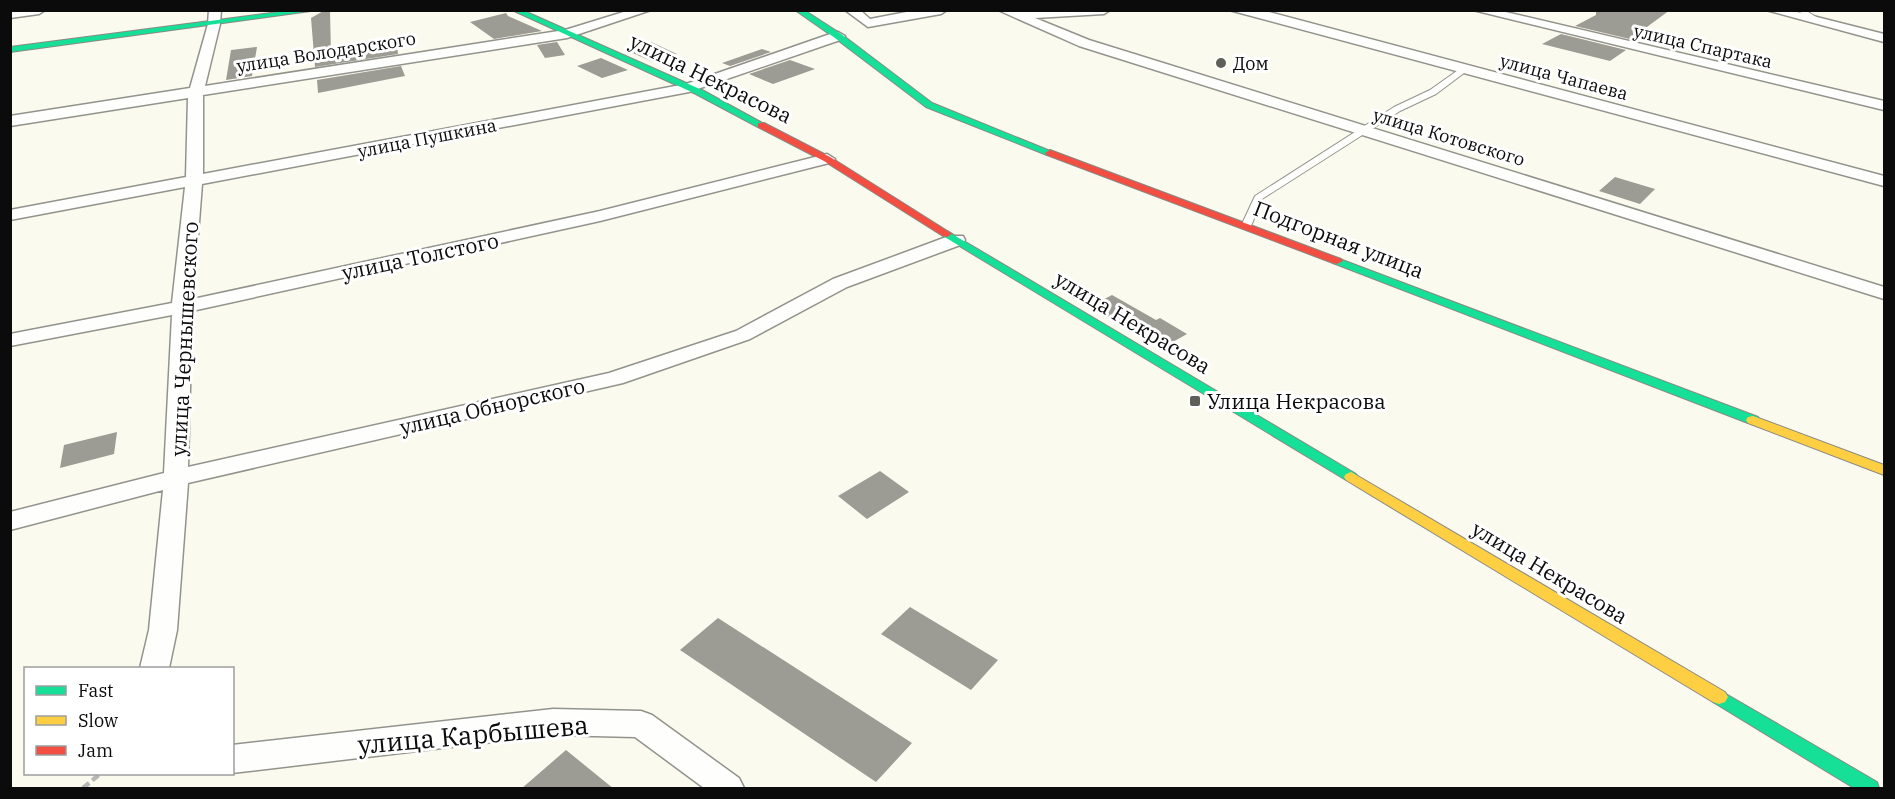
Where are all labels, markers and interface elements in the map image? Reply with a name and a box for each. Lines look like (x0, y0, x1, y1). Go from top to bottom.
street label: улица Спартака (1631, 19, 1775, 73)
street label: улица Володарского (235, 26, 417, 78)
street label: улица Некрасова (625, 27, 797, 129)
street label: улица Чапаева (1497, 49, 1631, 105)
place label: Дом (1233, 52, 1269, 75)
marker: Дом (1214, 56, 1228, 70)
street label: улица Котовского (1370, 103, 1528, 171)
street label: улица Пушкина (356, 113, 499, 163)
street label: Подгорная улица (1250, 194, 1428, 284)
street label: улица Чернышевского (164, 221, 204, 457)
street label: улица Толстого (339, 226, 501, 286)
street label: улица Некрасова (1050, 264, 1216, 380)
street label: улица Обнорского (397, 371, 587, 441)
place label: Улица Некрасова (1207, 387, 1386, 415)
marker: Улица Некрасова (1188, 394, 1202, 408)
street label: улица Некрасова (1467, 514, 1633, 630)
legend (24, 667, 234, 775)
text: Fast (78, 679, 113, 702)
street label: улица Карбышева (356, 707, 590, 761)
text: Slow (78, 709, 118, 732)
text: Jam (78, 739, 113, 762)

